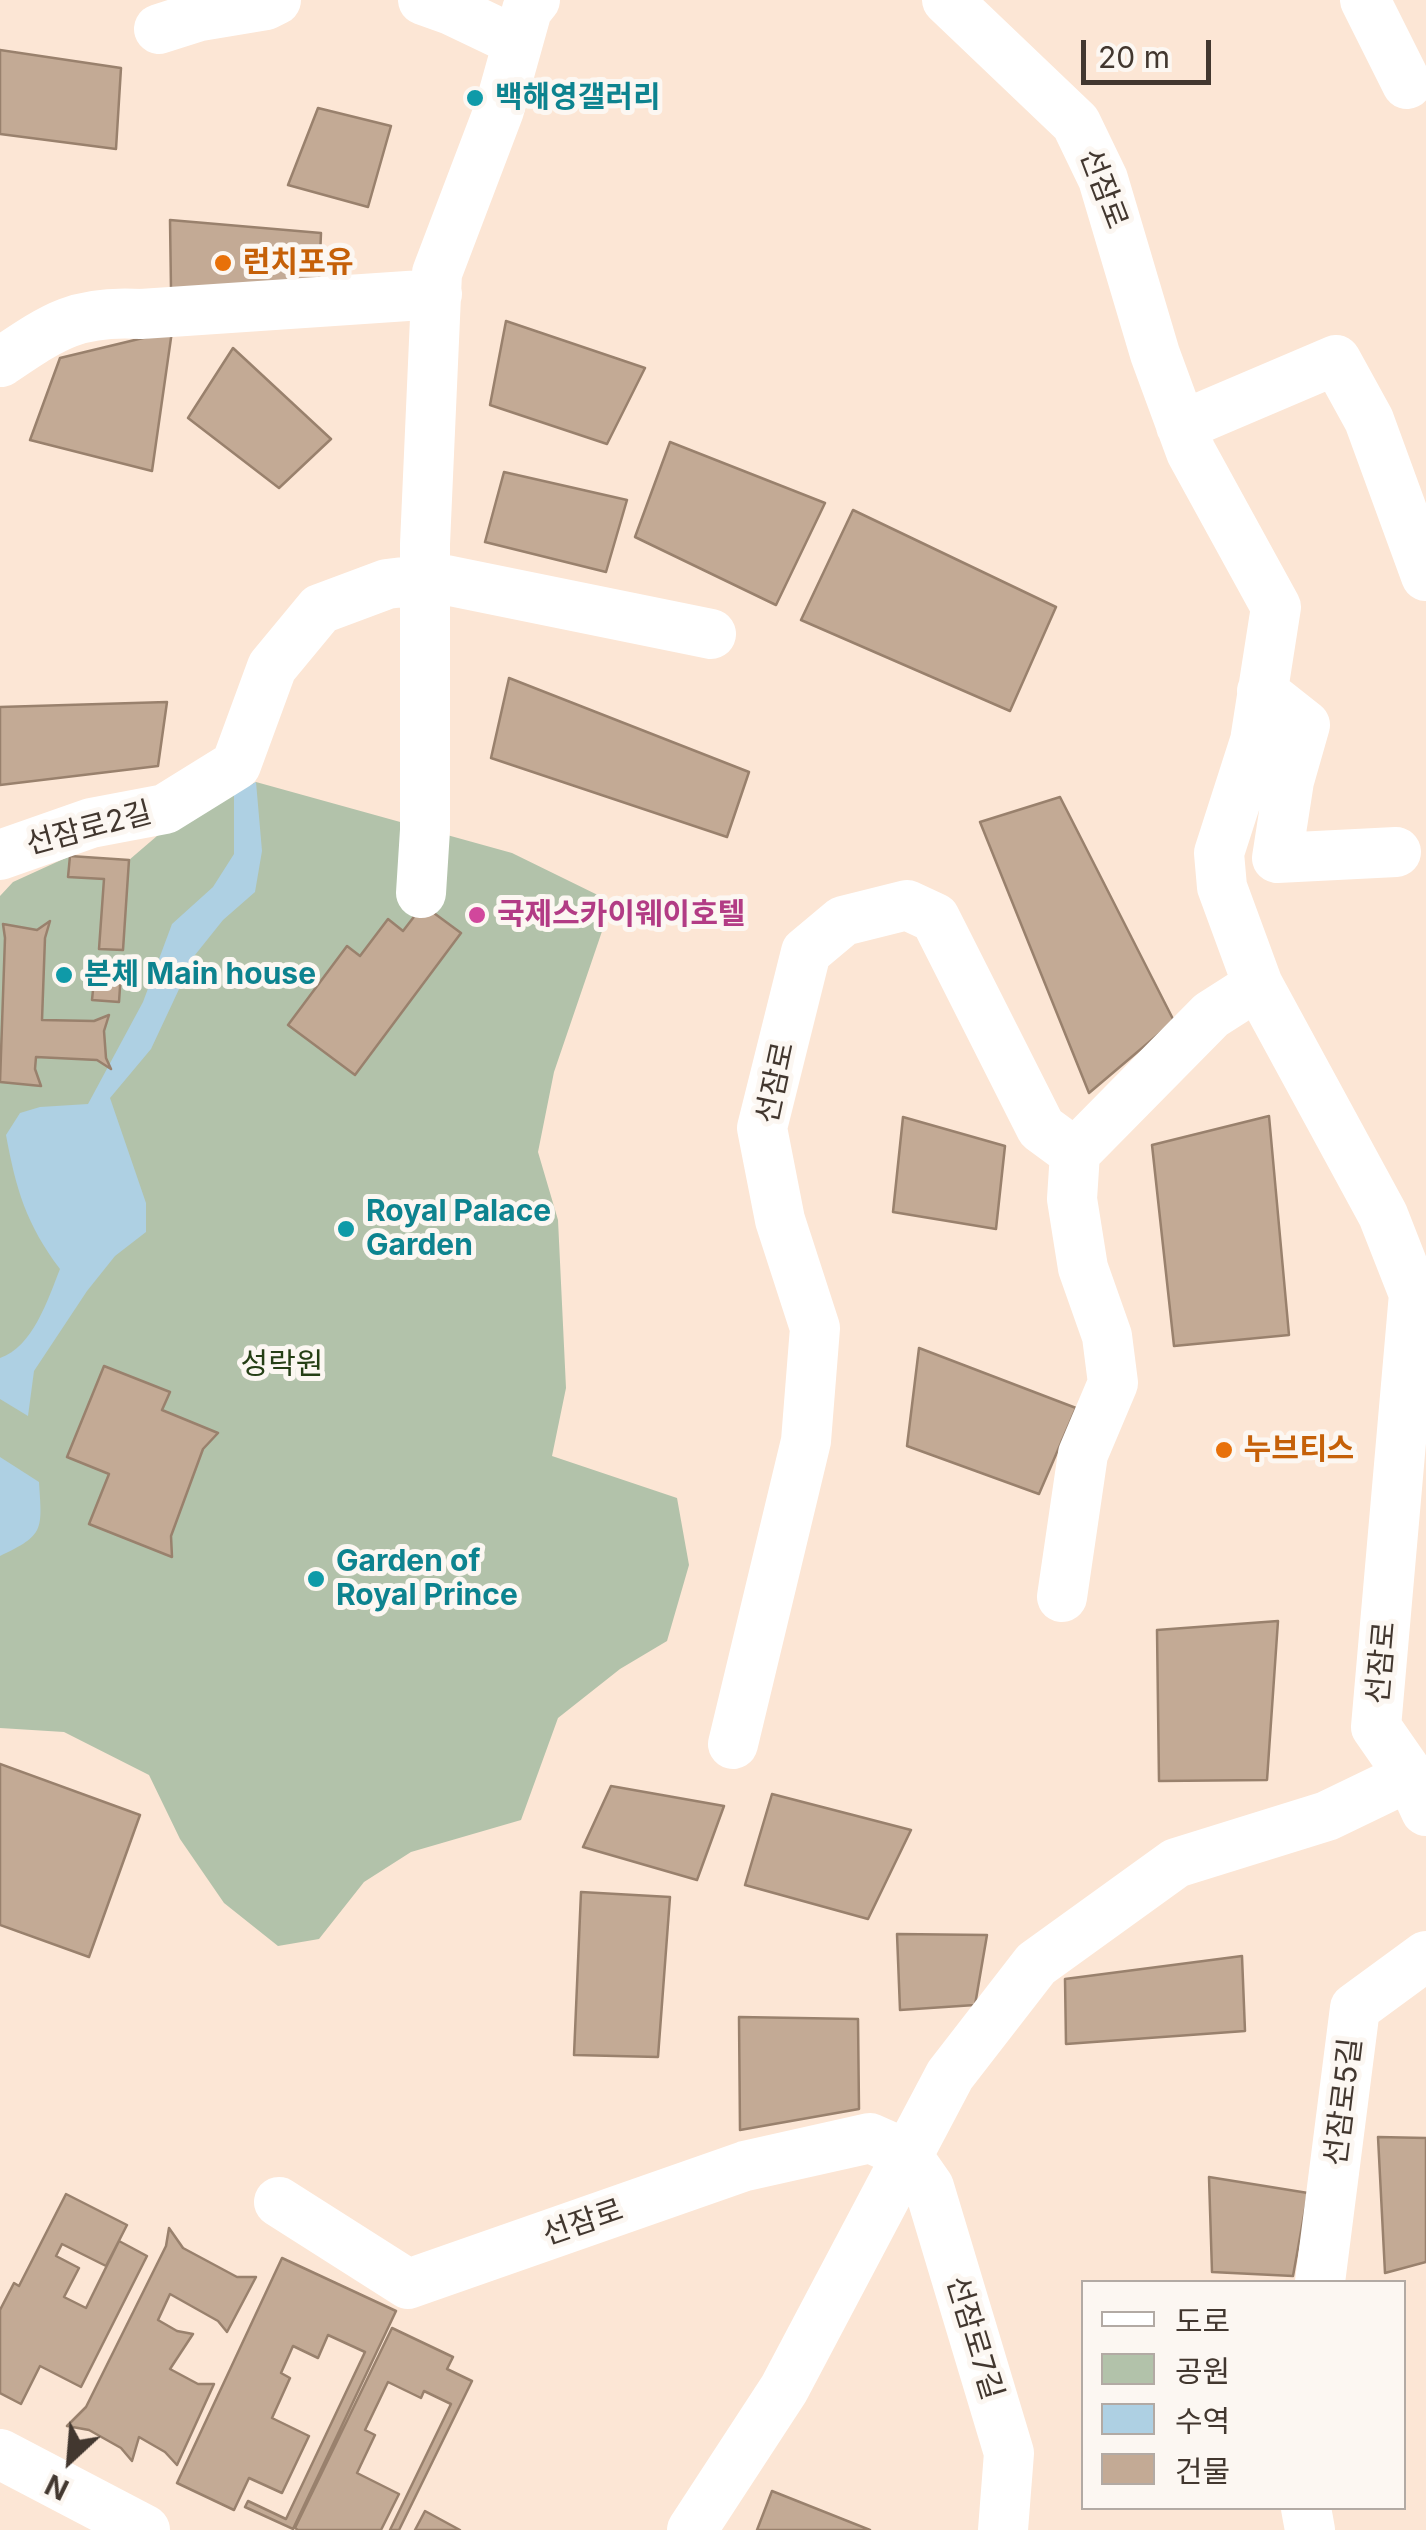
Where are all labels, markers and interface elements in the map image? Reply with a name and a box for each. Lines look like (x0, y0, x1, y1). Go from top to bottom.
scale bar (1086, 20, 1216, 82)
text: 20 m (1098, 39, 1170, 75)
place label: 백해영갤러리 (495, 80, 661, 116)
marker: 백해영갤러리 (464, 87, 486, 109)
street label: 선잠로 (1071, 144, 1135, 234)
place label: 런치포유 (243, 245, 353, 281)
marker: 런치포유 (212, 252, 234, 274)
street label: 선잠로2길 (22, 795, 156, 863)
place label: 국제스카이웨이호텔 (497, 897, 745, 933)
marker: 국제스카이웨이호텔 (466, 904, 488, 926)
place label: 본체 Main house (84, 957, 316, 993)
marker: 본체 Main house (53, 964, 75, 986)
street label: 선잠로 (750, 1039, 802, 1127)
place label: Royal Palace Garden (366, 1194, 551, 1264)
marker: Royal Palace Garden (335, 1218, 357, 1240)
park label: 성락원 (241, 1347, 323, 1383)
place label: 누브티스 (1244, 1432, 1354, 1468)
marker: 누브티스 (1213, 1439, 1235, 1461)
place label: Garden of Royal Prince (336, 1544, 518, 1614)
marker: Garden of Royal Prince (305, 1568, 327, 1590)
street label: 선잠로 (1360, 1620, 1404, 1706)
street label: 선잠로5길 (1318, 2036, 1370, 2168)
street label: 선잠로 (538, 2193, 628, 2253)
street label: 선잠로7길 (938, 2272, 1010, 2404)
legend (1081, 2280, 1406, 2510)
text: 도로 (1175, 2303, 1230, 2339)
text: 공원 (1175, 2353, 1230, 2389)
text: 수역 (1175, 2403, 1230, 2439)
north arrow (20, 2410, 120, 2510)
text: 건물 (1175, 2453, 1230, 2489)
text: N (40, 2467, 74, 2507)

